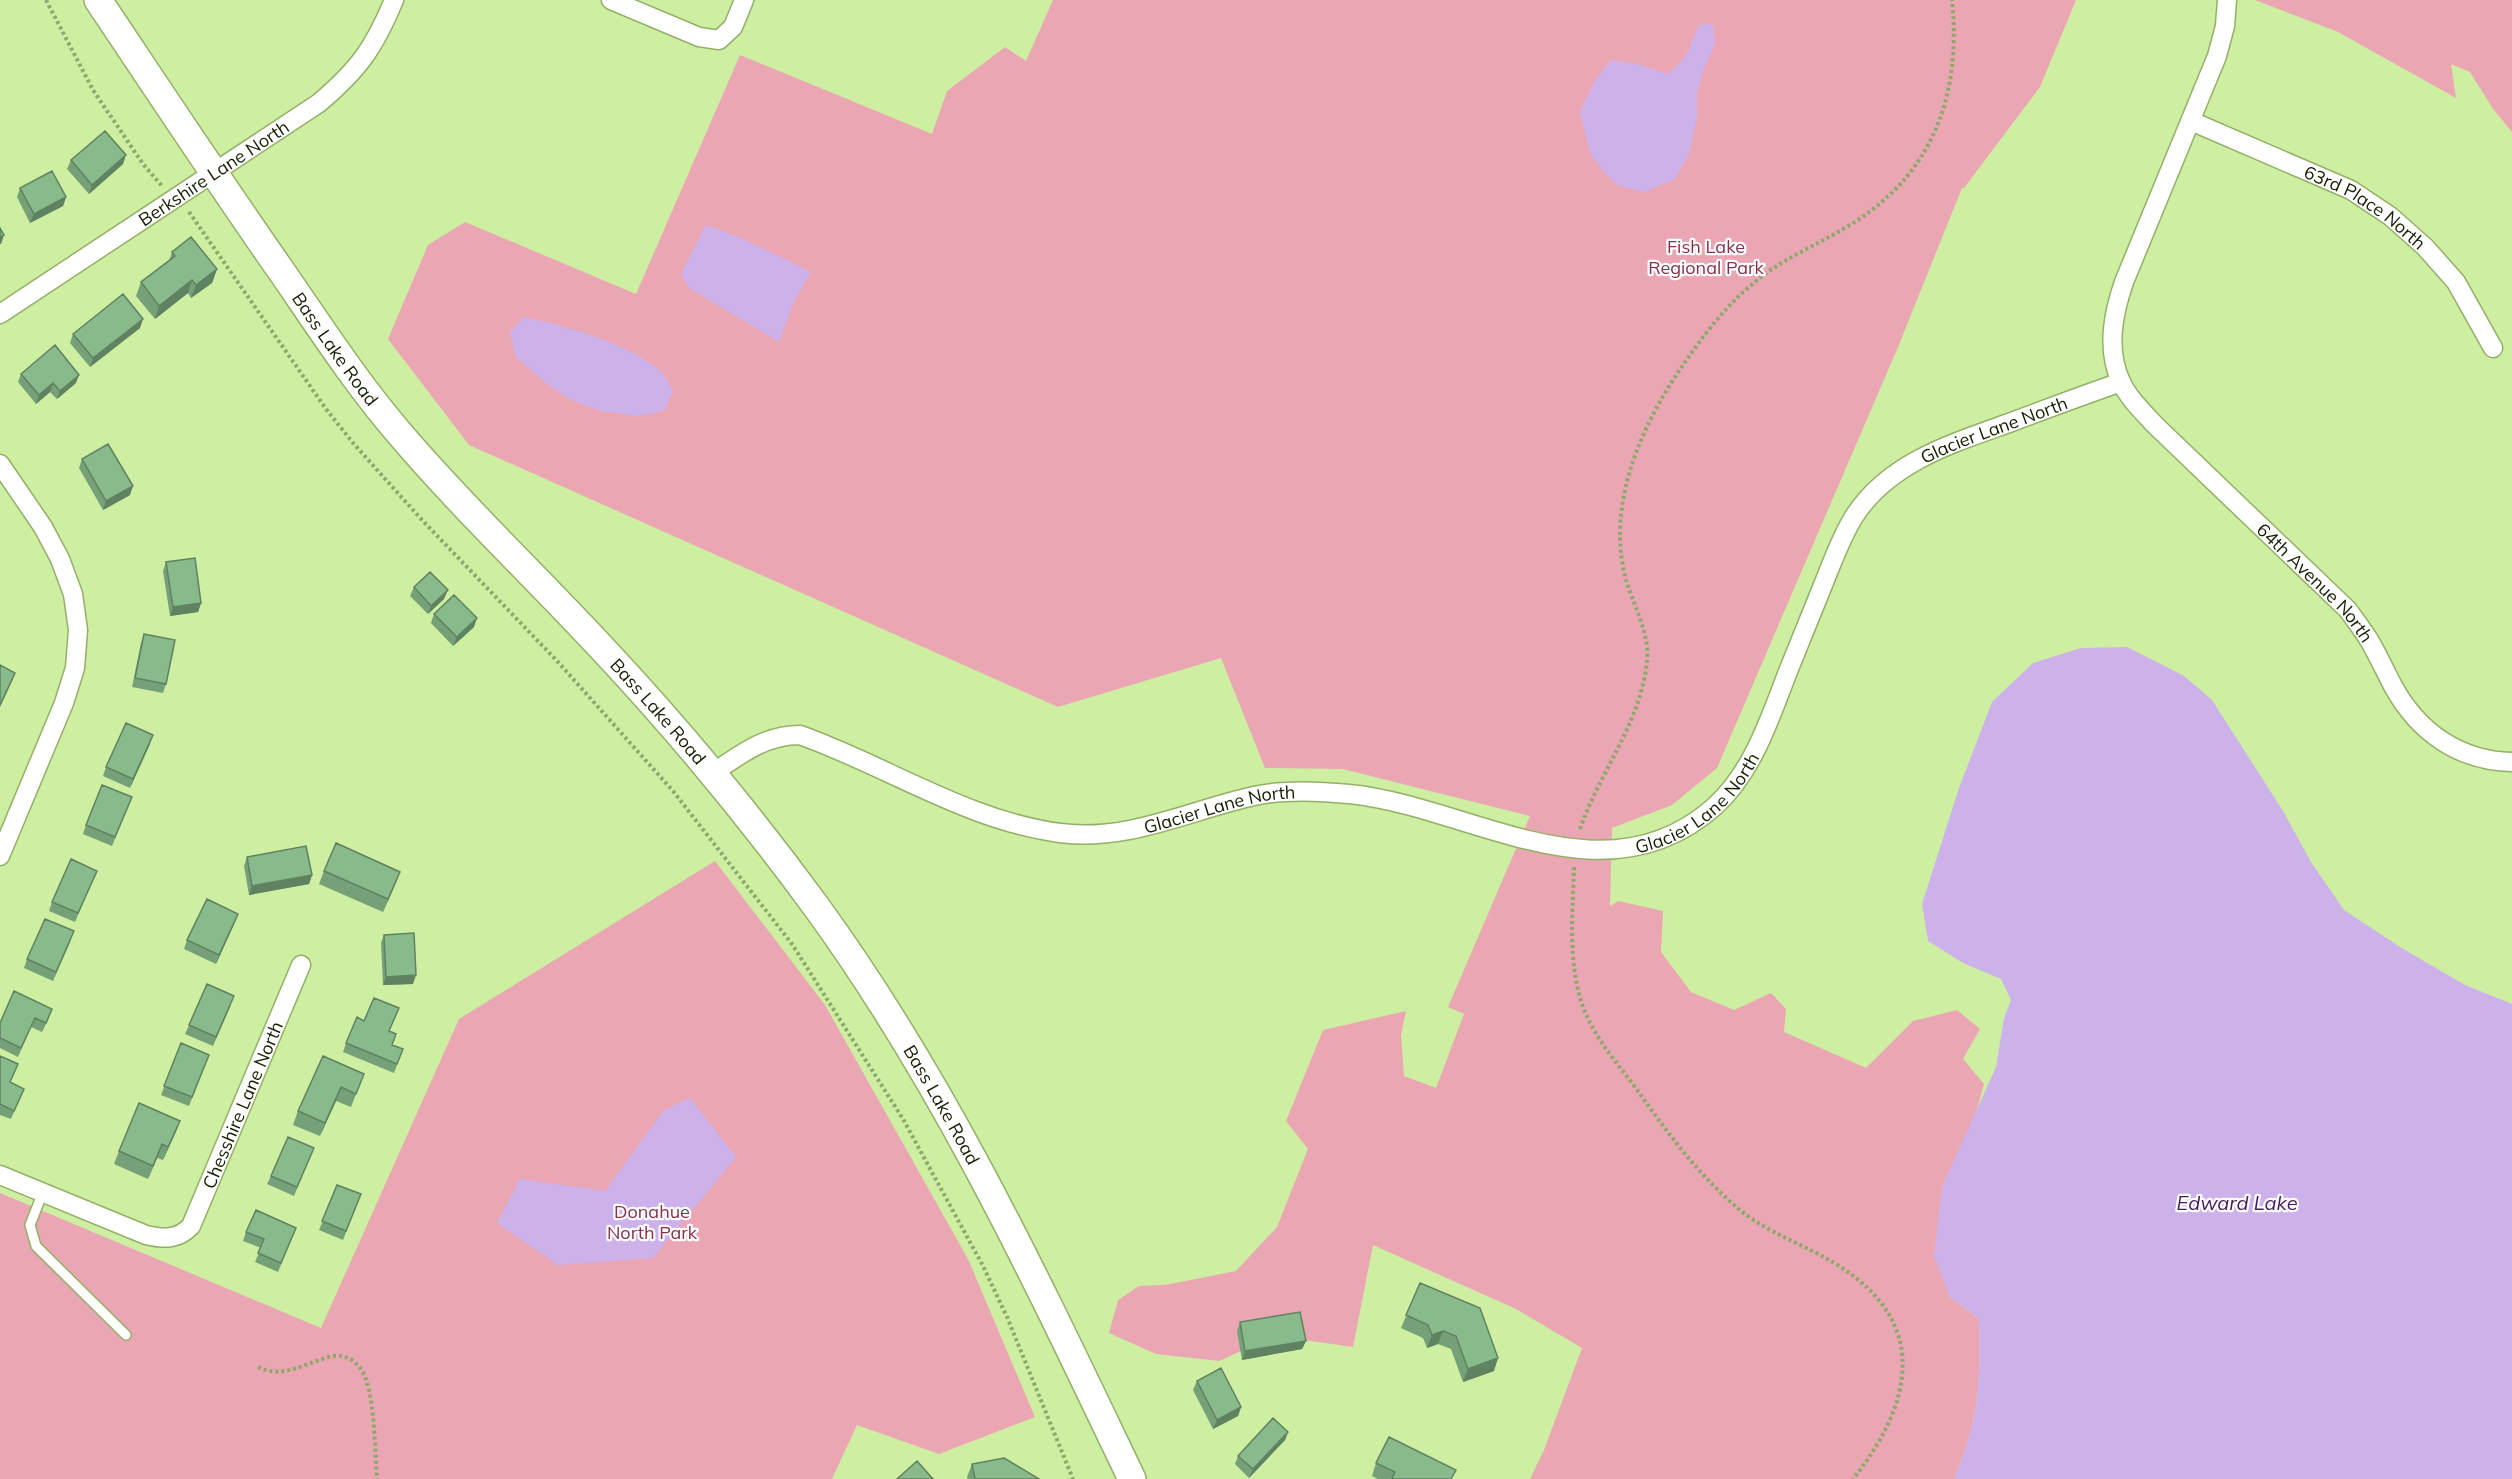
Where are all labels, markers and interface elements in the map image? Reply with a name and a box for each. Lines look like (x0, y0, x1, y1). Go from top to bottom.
street label: Berkshire Lane North (134, 115, 293, 231)
street label: 63rd Place North (2301, 160, 2431, 254)
park label: Fish Lake Regional Park (1648, 235, 1765, 279)
street label: Bass Lake Road (288, 287, 384, 410)
street label: Glacier Lane North (1916, 391, 2071, 468)
street label: 64th Avenue North (2252, 518, 2379, 646)
street label: Bass Lake Road (606, 653, 711, 769)
street label: Glacier Lane North (1633, 748, 1764, 858)
street label: Glacier Lane North (1141, 780, 1296, 838)
street label: Chesshire Lane North (197, 1017, 288, 1192)
street label: Bass Lake Road (899, 1041, 985, 1168)
water label: Edward Lake (2176, 1190, 2298, 1215)
park label: Donahue North Park (607, 1200, 698, 1244)

